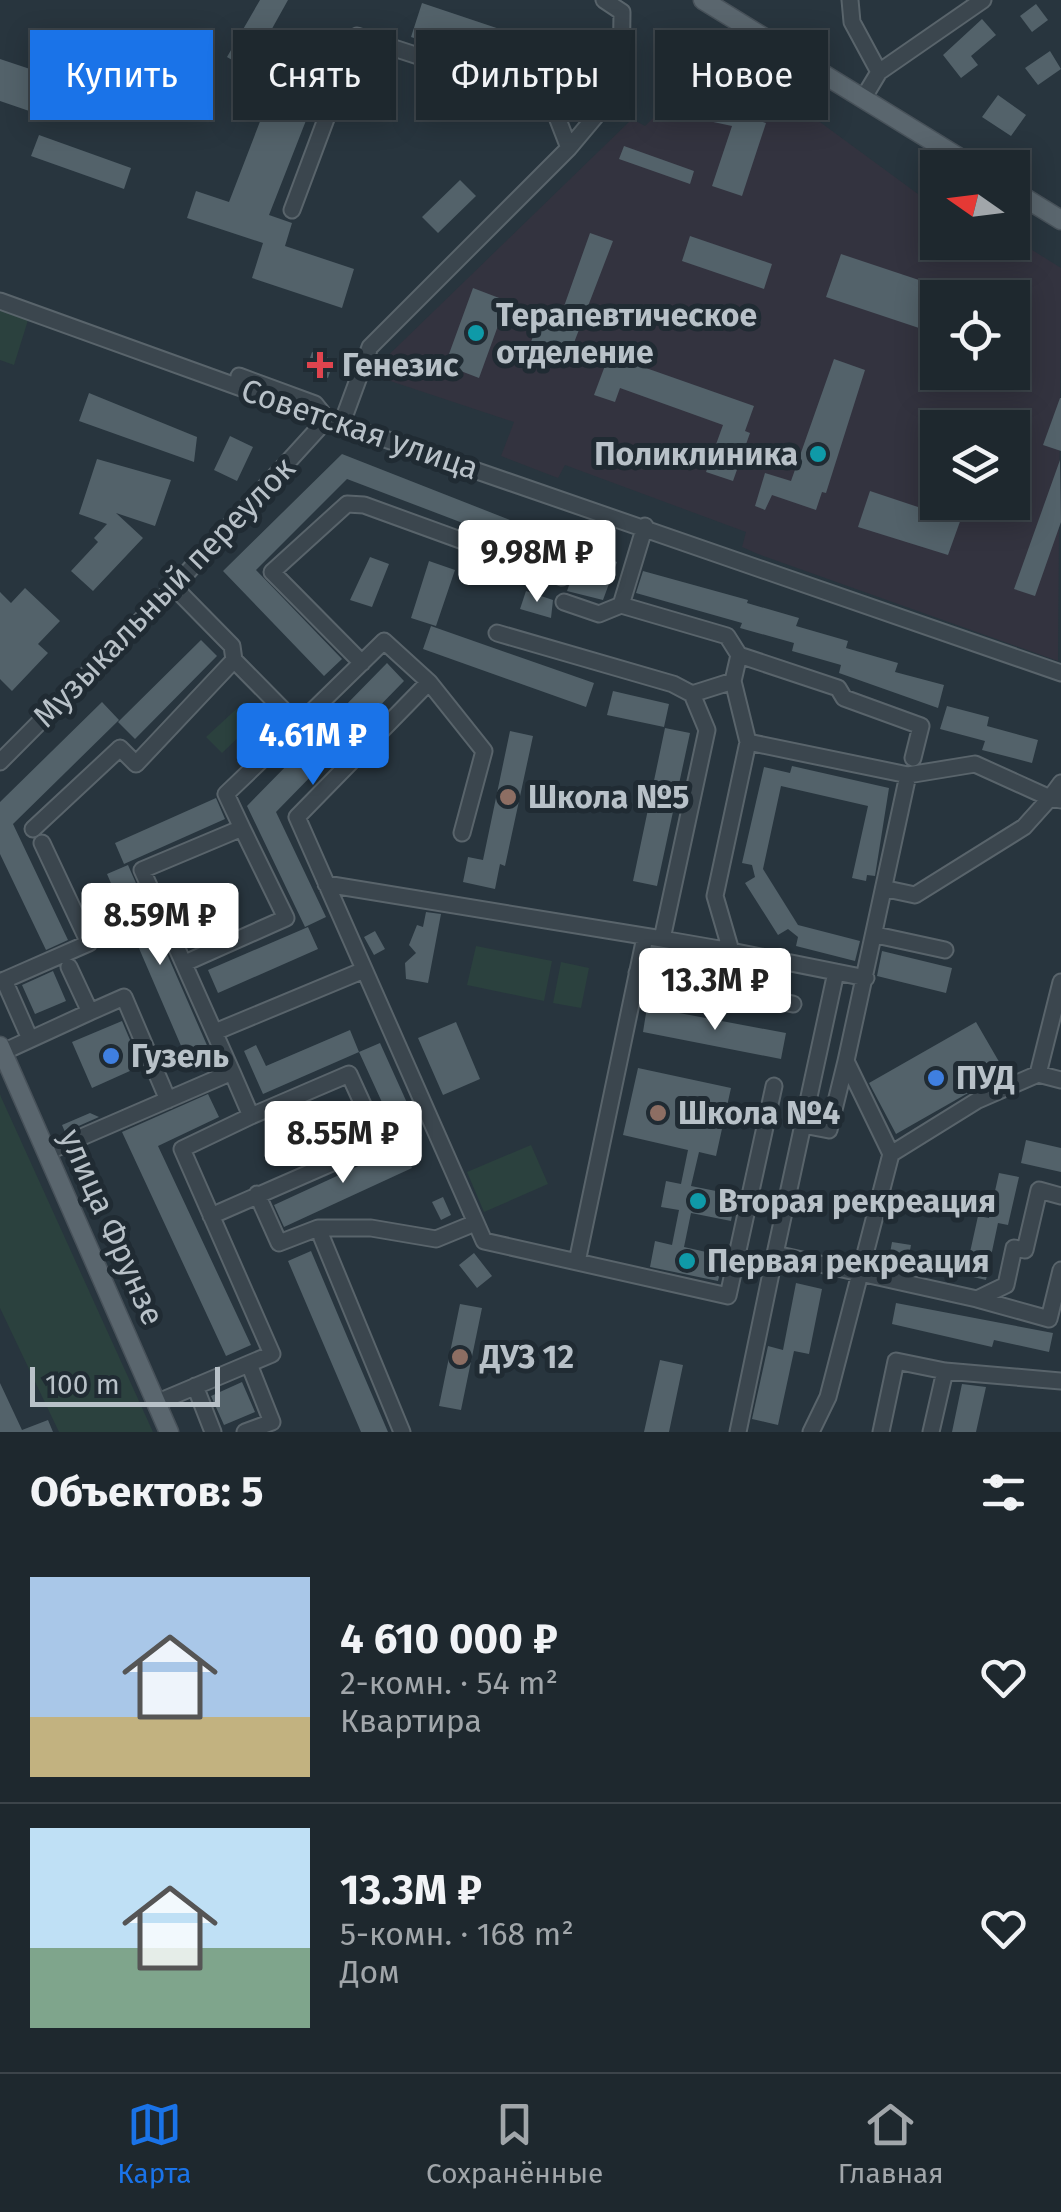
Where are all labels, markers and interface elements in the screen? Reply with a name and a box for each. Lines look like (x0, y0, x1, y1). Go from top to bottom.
chip: Купить (30, 30, 213, 120)
chip: Снять (233, 30, 396, 120)
chip: Фильтры (416, 30, 635, 120)
chip: Новое (655, 30, 828, 120)
north arrow (920, 150, 1030, 260)
map controls (920, 150, 1030, 520)
button: locate (920, 280, 1030, 390)
place label: Терапевтическое отделение (496, 296, 757, 371)
marker: Терапевтическое отделение (465, 322, 487, 344)
place label: Генезис (342, 346, 459, 384)
marker: Генезис (307, 352, 333, 378)
street label: Советская улица (236, 371, 484, 487)
button: layers (920, 410, 1030, 520)
place label: Поликлиника (594, 435, 798, 473)
marker: Поликлиника (807, 443, 829, 465)
street label: Музыкальный переулок (25, 449, 303, 735)
pin: 9.98M ₽ (445, 520, 629, 605)
text: 9.98M ₽ (480, 533, 594, 571)
pin: 4.61M ₽ (221, 703, 405, 788)
text: 4.61M ₽ (259, 716, 367, 754)
place label: Школа №5 (528, 778, 689, 816)
marker: Школа №5 (497, 786, 519, 808)
pin: 8.59M ₽ (68, 883, 252, 968)
text: 8.59M ₽ (104, 896, 216, 934)
pin: 13.3M ₽ (623, 948, 807, 1033)
text: 13.3M ₽ (661, 961, 769, 999)
place label: Гузель (131, 1037, 229, 1075)
marker: Гузель (100, 1045, 122, 1067)
place label: ПУД (956, 1059, 1015, 1097)
marker: ПУД (925, 1067, 947, 1089)
place label: Школа №4 (678, 1094, 840, 1132)
pin: 8.55M ₽ (251, 1101, 435, 1186)
marker: Школа №4 (647, 1102, 669, 1124)
text: 8.55M ₽ (287, 1114, 399, 1152)
street label: улица Фрунзе (52, 1123, 172, 1331)
place label: Вторая рекреация (718, 1182, 996, 1220)
marker: Вторая рекреация (687, 1190, 709, 1212)
place label: Первая рекреация (707, 1242, 990, 1280)
marker: Первая рекреация (676, 1250, 698, 1272)
place label: ДУЗ 12 (479, 1338, 574, 1376)
marker: ДУЗ 12 (449, 1346, 471, 1368)
scale bar (30, 1362, 220, 1406)
text: 100 m (45, 1368, 120, 1401)
icon: filters (976, 1465, 1031, 1520)
text: Объектов: 5 (30, 1467, 263, 1517)
text: 4 610 000 ₽ (340, 1614, 558, 1664)
icon: home (110, 1617, 230, 1737)
icon: heart (976, 1650, 1031, 1705)
text: 2-комн. · 54 m² (340, 1664, 558, 1702)
text: Квартира (340, 1702, 482, 1740)
text: 13.3M ₽ (340, 1865, 482, 1915)
icon: home (110, 1868, 230, 1988)
icon: heart (976, 1901, 1031, 1956)
text: 5-комн. · 168 m² (340, 1915, 574, 1953)
text: Дом (340, 1953, 400, 1991)
tab: Карта (117, 2097, 191, 2190)
tab: Сохранённые (426, 2097, 603, 2190)
tab: Главная (838, 2097, 944, 2190)

